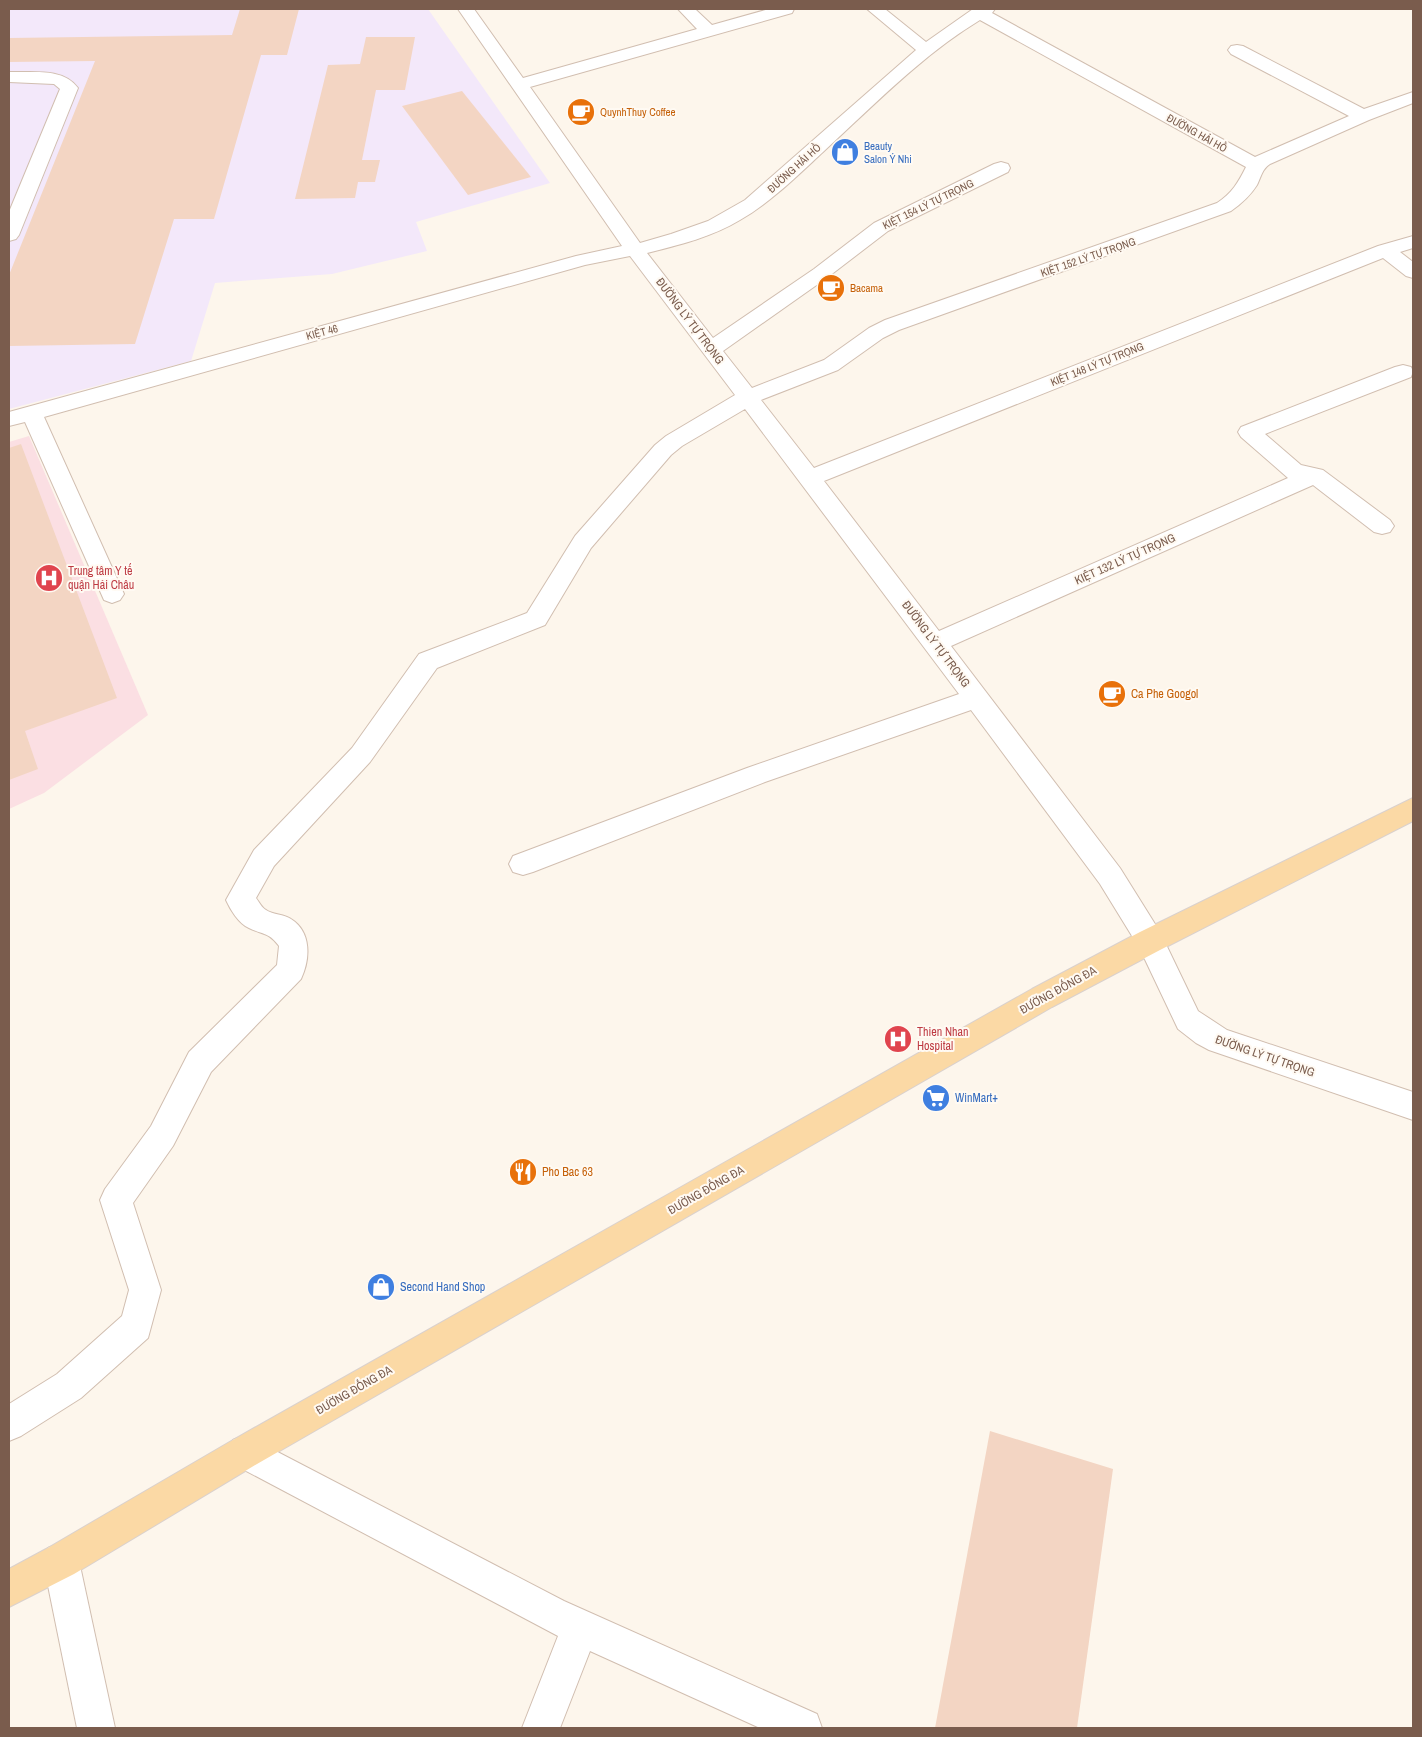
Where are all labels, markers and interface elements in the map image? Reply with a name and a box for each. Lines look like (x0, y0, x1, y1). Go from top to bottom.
cafe icon: QuynhThuy Coffee (566, 97, 596, 127)
place label: QuynhThuy Coffee (600, 105, 676, 119)
street label: ĐƯỜNG HẢI HỒ (1164, 111, 1230, 155)
shop icon: Beauty Salon Ý Nhi (830, 137, 860, 167)
place label: Beauty Salon Ý Nhi (864, 139, 912, 166)
street label: ĐƯỜNG HẢI HỒ (764, 140, 824, 196)
street label: KIỆT 154 LÝ TỰ TRỌNG (880, 176, 976, 232)
street label: KIỆT 152 LÝ TỰ TRỌNG (1039, 234, 1137, 280)
cafe icon: Bacama (816, 273, 846, 303)
street label: ĐƯỜNG LÝ TỰ TRỌNG (652, 275, 728, 367)
place label: Bacama (850, 281, 883, 295)
street label: KIỆT 46 (305, 321, 339, 343)
street label: KIỆT 148 LÝ TỰ TRỌNG (1048, 339, 1146, 389)
street label: KIỆT 132 LÝ TỰ TRỌNG (1072, 530, 1178, 588)
hospital icon: Trung tâm Y tế quận Hải Châu (34, 563, 64, 593)
place label: Trung tâm Y tế quận Hải Châu (68, 563, 134, 593)
street label: ĐƯỜNG LÝ TỰ TRỌNG (898, 598, 974, 690)
cafe icon: Ca Phe Googol (1097, 679, 1127, 709)
place label: Ca Phe Googol (1131, 686, 1198, 702)
street label: ĐƯỜNG ĐỐNG ĐA (1016, 960, 1100, 1018)
hospital icon: Thien Nhan Hospital (883, 1024, 913, 1054)
place label: Thien Nhan Hospital (917, 1024, 968, 1054)
street label: ĐƯỜNG LÝ TỰ TRỌNG (1213, 1031, 1317, 1081)
supermarket icon: WinMart+ (921, 1083, 951, 1113)
place label: WinMart+ (955, 1090, 998, 1106)
restaurant icon: Pho Bac 63 (508, 1157, 538, 1187)
street label: ĐƯỜNG ĐỐNG ĐA (664, 1160, 747, 1218)
place label: Pho Bac 63 (542, 1164, 593, 1180)
shop icon: Second Hand Shop (366, 1272, 396, 1302)
place label: Second Hand Shop (400, 1279, 485, 1295)
street label: ĐƯỜNG ĐỐNG ĐA (312, 1360, 395, 1418)

